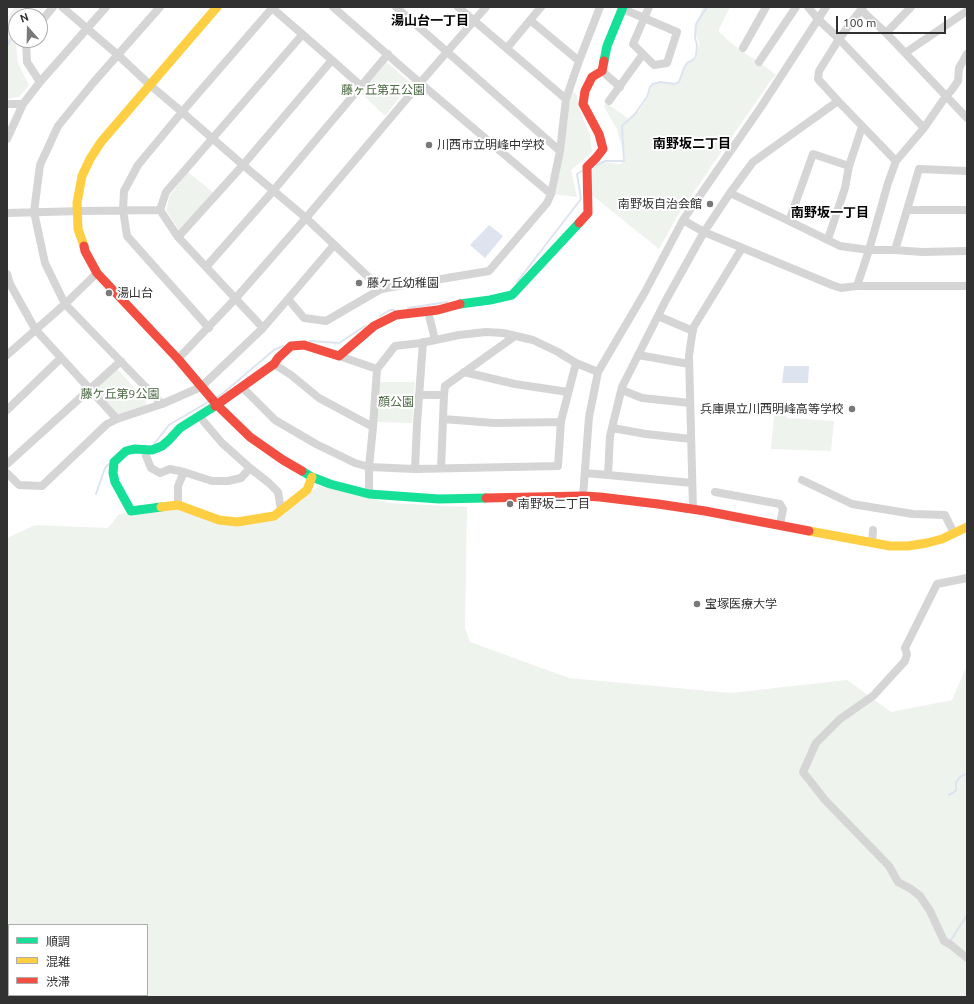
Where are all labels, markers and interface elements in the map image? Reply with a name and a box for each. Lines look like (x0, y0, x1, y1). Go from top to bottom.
north arrow (8, 8, 48, 48)
scale bar (838, 8, 948, 34)
text: N (18, 11, 30, 25)
district label: 湯山台一丁目 (391, 13, 469, 29)
text: 100 m (843, 16, 876, 29)
park label: 藤ヶ丘第五公園 (341, 83, 425, 97)
district label: 南野坂二丁目 (653, 136, 731, 152)
place label: 川西市立明峰中学校 (437, 138, 545, 152)
marker: 川西市立明峰中学校 (424, 140, 434, 150)
place label: 南野坂自治会館 (618, 197, 702, 211)
marker: 南野坂自治会館 (705, 199, 715, 209)
district label: 南野坂一丁目 (791, 205, 869, 221)
place label: 藤ケ丘幼稚園 (367, 276, 439, 290)
marker: 藤ケ丘幼稚園 (354, 278, 364, 288)
place label: 湯山台 (117, 286, 153, 300)
marker: 湯山台 (104, 288, 114, 298)
park label: 藤ケ丘第9公園 (81, 387, 159, 401)
park label: 顔公園 (378, 395, 414, 409)
place label: 兵庫県立川西明峰高等学校 (700, 402, 844, 416)
marker: 兵庫県立川西明峰高等学校 (847, 404, 857, 414)
place label: 南野坂二丁目 (518, 497, 590, 511)
marker: 南野坂二丁目 (505, 499, 515, 509)
place label: 宝塚医療大学 (705, 597, 777, 611)
marker: 宝塚医療大学 (692, 599, 702, 609)
legend (8, 924, 148, 996)
text: 順調 (46, 935, 70, 948)
text: 混雑 (46, 955, 70, 968)
text: 渋滞 (46, 975, 70, 988)

